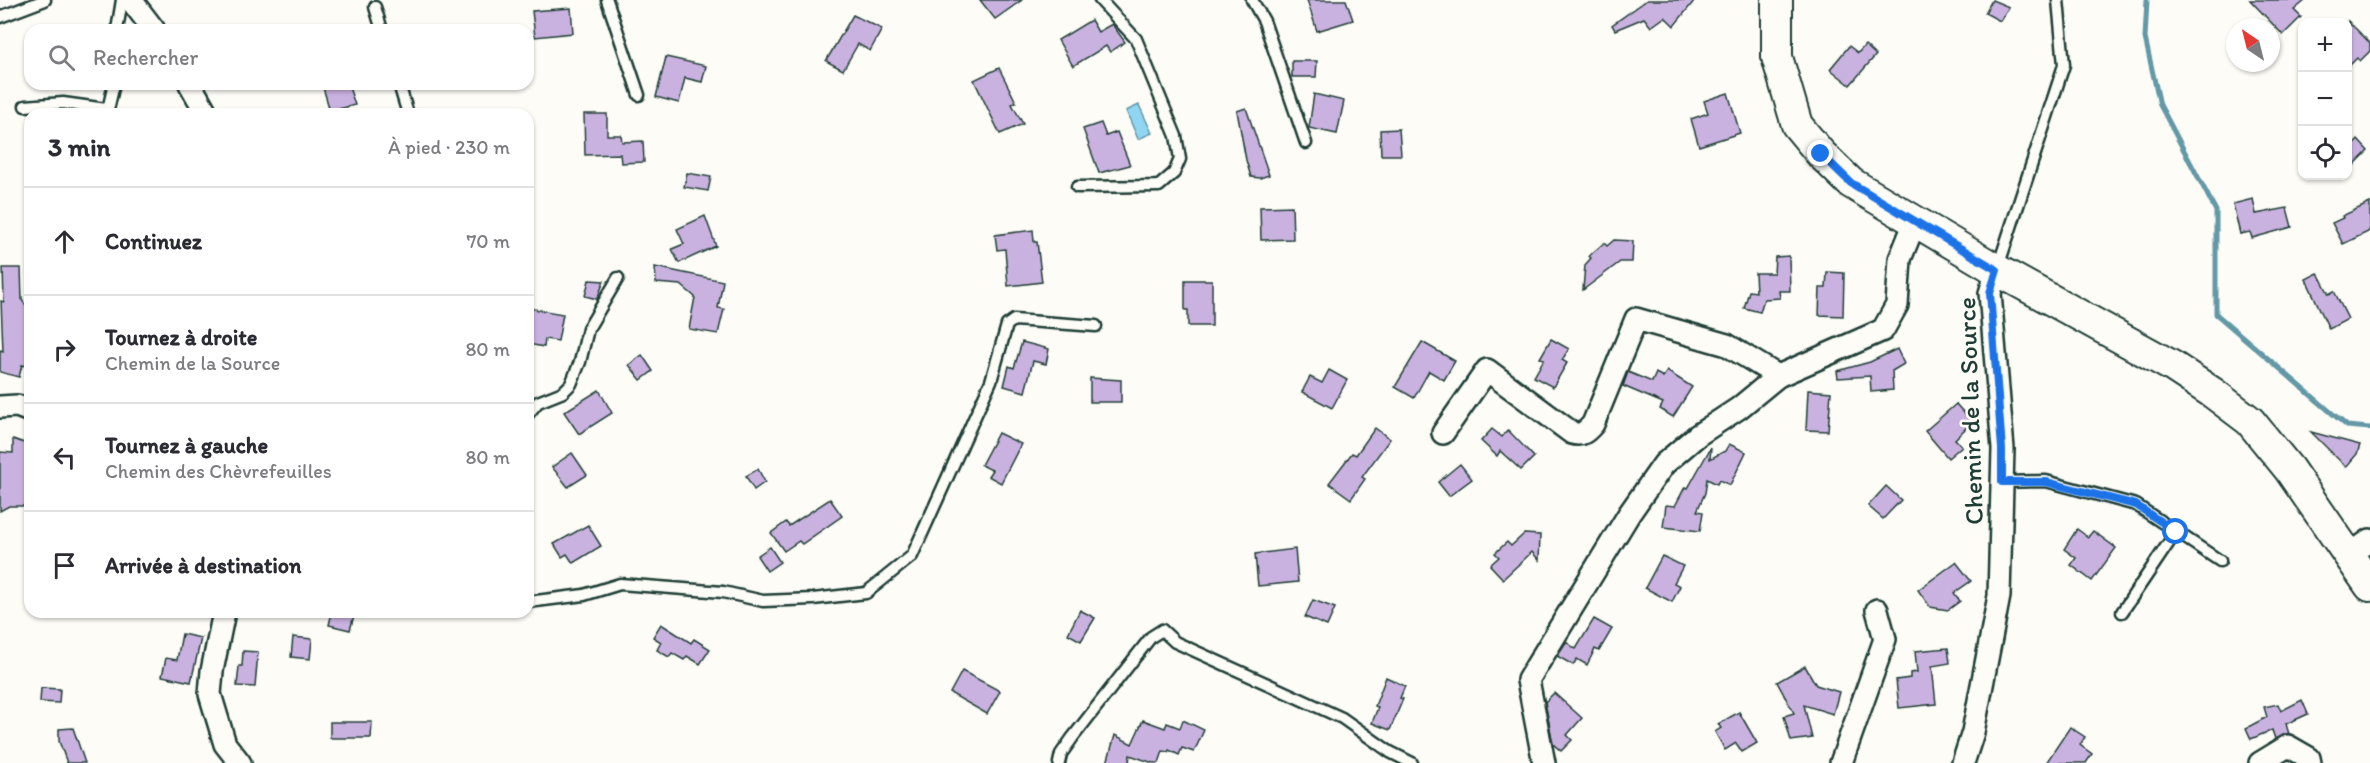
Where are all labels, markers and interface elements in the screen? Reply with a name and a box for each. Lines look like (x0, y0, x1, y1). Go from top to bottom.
north arrow (2226, 18, 2280, 72)
map controls (2298, 18, 2352, 180)
button: + (2298, 18, 2352, 72)
search box (24, 24, 534, 90)
icon: search (45, 41, 78, 74)
text: Rechercher (93, 44, 198, 71)
button: − (2298, 72, 2352, 126)
button: locate (2298, 126, 2352, 180)
text: 3 min (48, 131, 110, 163)
text: À pied · 230 m (388, 135, 510, 159)
route end (1807, 140, 1833, 166)
icon: ahead (48, 225, 81, 258)
text: Continuez (105, 228, 202, 255)
text: 70 m (466, 229, 510, 253)
street label: Chemin de la Source (1950, 297, 1990, 525)
text: Tournez à droite (105, 324, 257, 351)
icon: right (48, 333, 81, 366)
text: 80 m (465, 337, 510, 361)
text: Chemin de la Source (105, 351, 280, 375)
text: Tournez à gauche (105, 432, 268, 459)
icon: left (48, 441, 81, 474)
text: 80 m (465, 445, 510, 469)
text: Chemin des Chèvrefeuilles (105, 459, 332, 483)
route start (2162, 518, 2188, 544)
icon: arrive (48, 549, 81, 582)
text: Arrivée à destination (105, 552, 301, 579)

